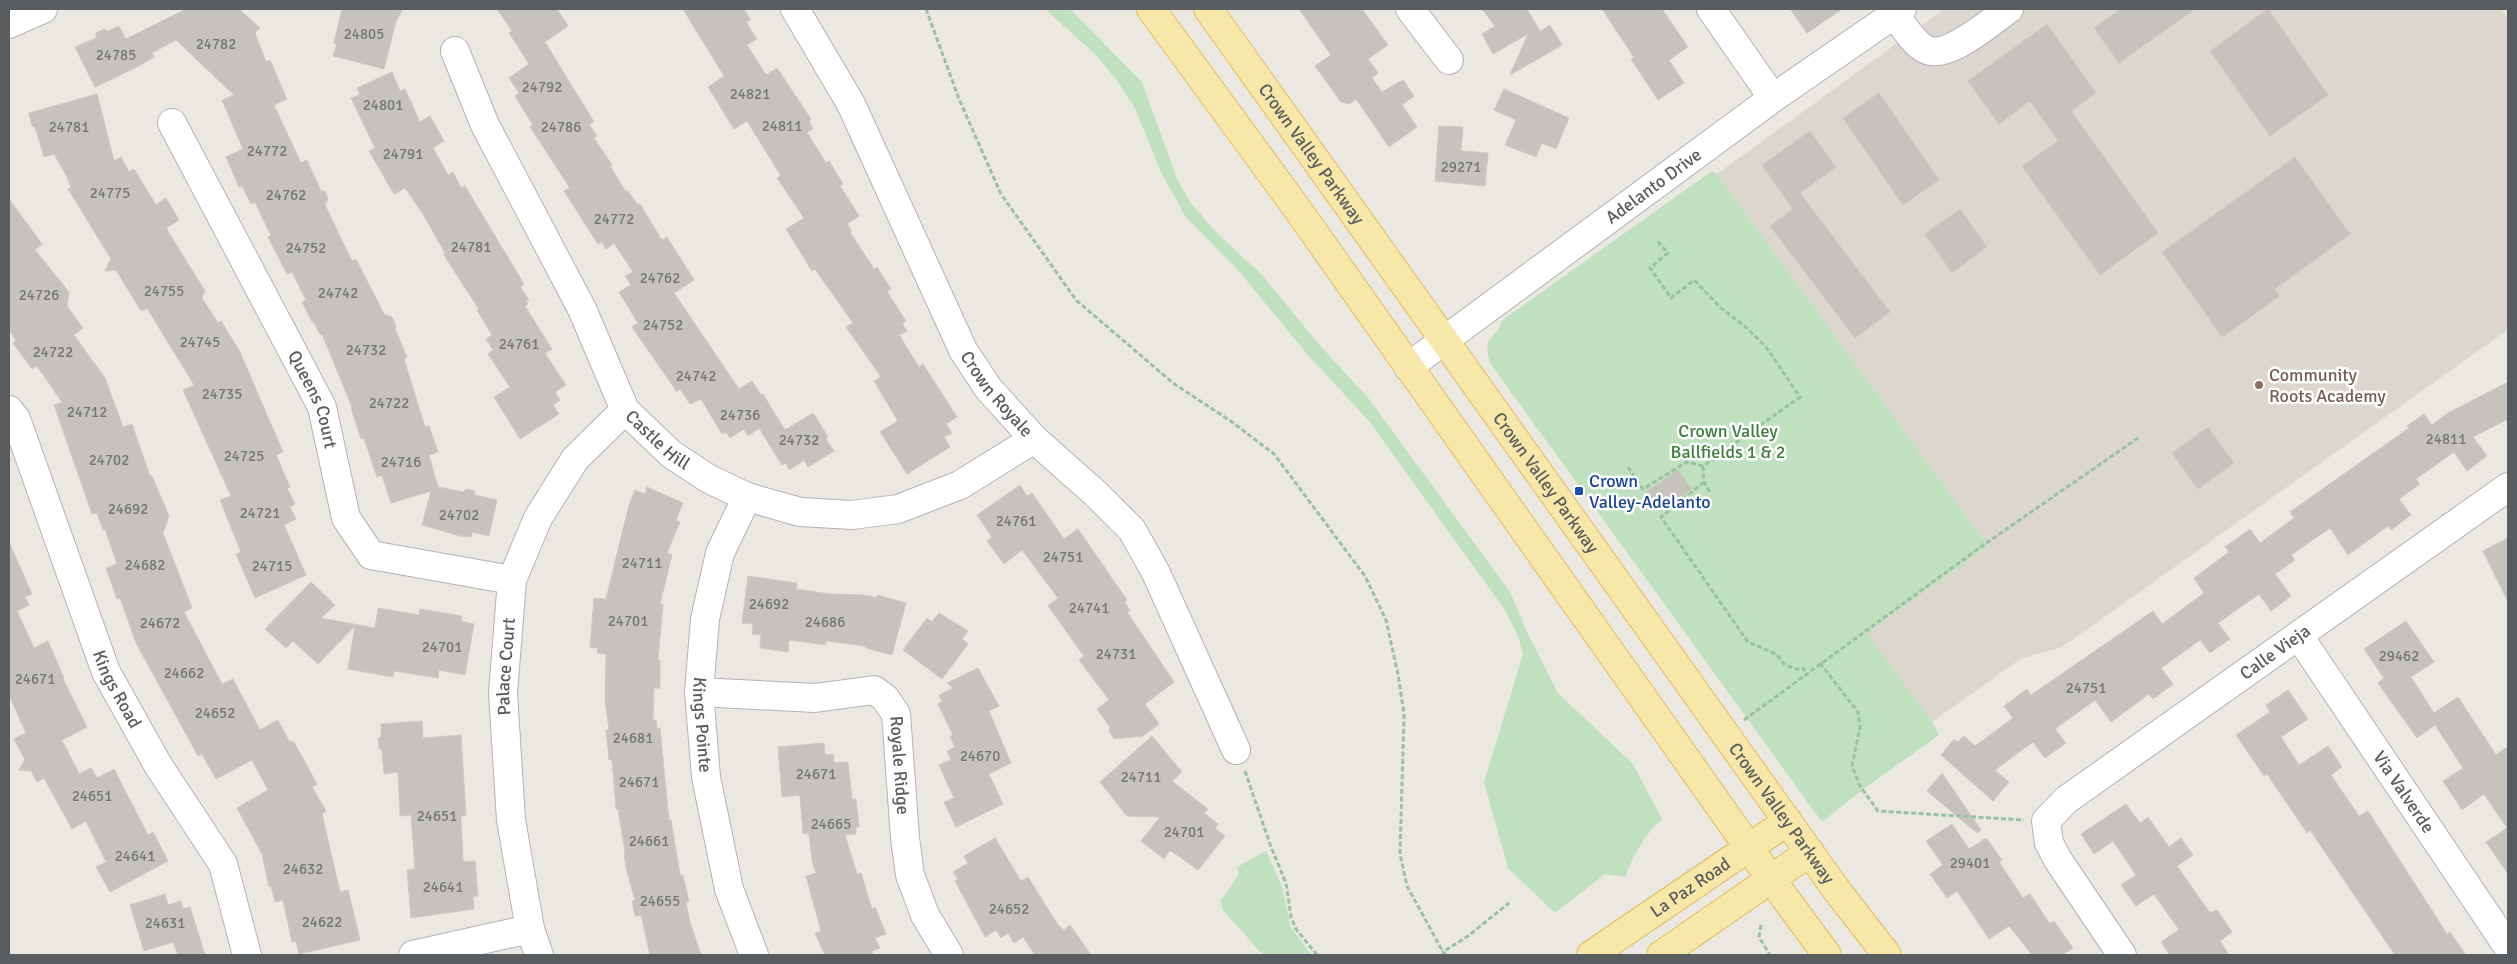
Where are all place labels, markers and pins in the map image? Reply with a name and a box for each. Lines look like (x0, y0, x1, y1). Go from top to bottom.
place label: Community Roots Academy (2269, 364, 2386, 407)
marker: Community Roots Academy (2253, 379, 2265, 391)
place label: Crown Valley-Adelanto (1589, 470, 1711, 513)
marker: Crown Valley-Adelanto (1573, 485, 1585, 497)

